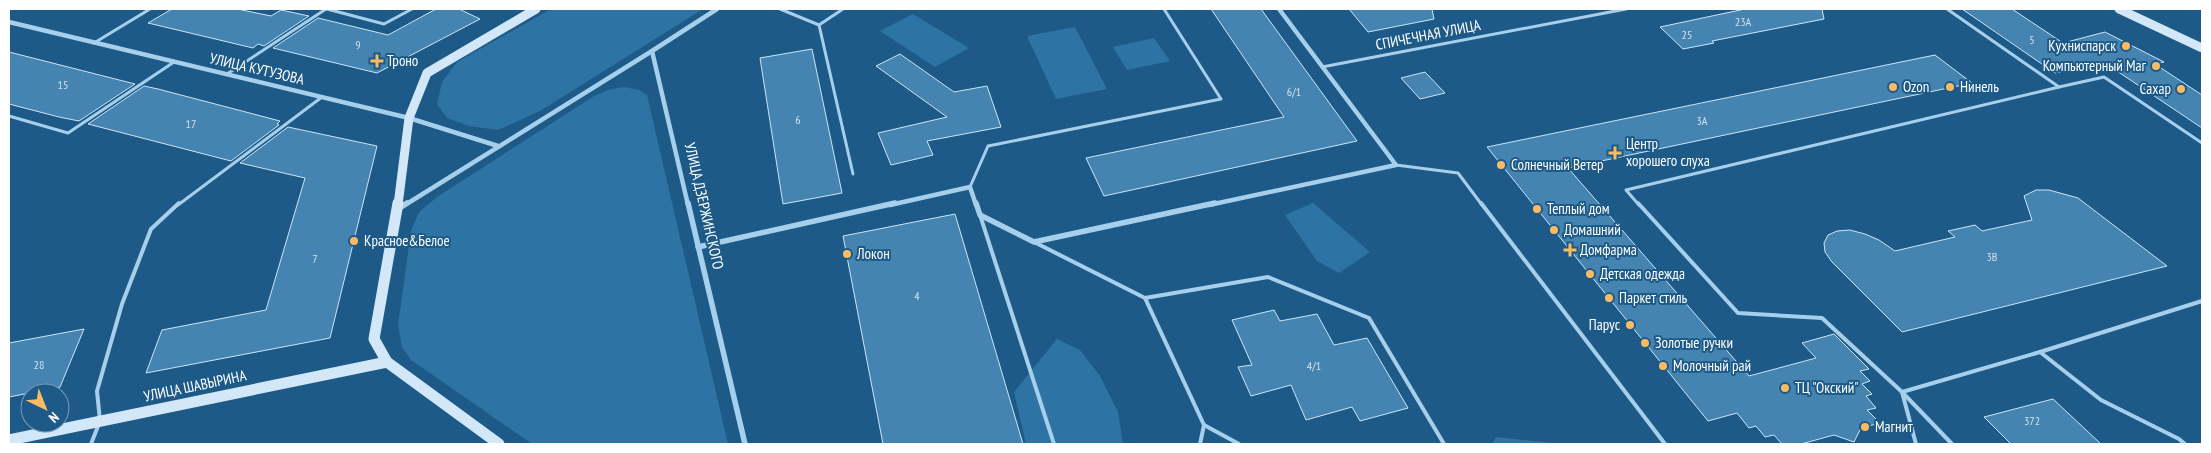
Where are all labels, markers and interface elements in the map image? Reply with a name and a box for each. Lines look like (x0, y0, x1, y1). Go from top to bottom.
house number: 23А (1735, 14, 1752, 29)
street label: СПИЧЕЧНАЯ УЛИЦА (1374, 15, 1483, 54)
house number: 25 (1682, 27, 1692, 42)
house number: 5 (2029, 32, 2035, 47)
place label: Кухниспарск (2048, 36, 2116, 55)
house number: 9 (355, 37, 361, 52)
marker: Кухниспарск (2120, 40, 2132, 52)
street label: УЛИЦА КУТУЗОВА (208, 48, 307, 89)
place label: Троно (387, 51, 418, 70)
marker: Троно (371, 55, 383, 67)
place label: Компьютерный Маг (2043, 56, 2147, 75)
marker: Компьютерный Маг (2150, 60, 2162, 72)
house number: 15 (58, 77, 68, 92)
place label: Ozon (1903, 77, 1929, 96)
place label: Нинель (1960, 77, 1999, 96)
place label: Сахар (2139, 79, 2171, 98)
marker: Ozon (1887, 81, 1899, 93)
marker: Нинель (1944, 81, 1956, 93)
marker: Сахар (2175, 83, 2187, 95)
house number: 6/1 (1287, 84, 1301, 99)
house number: 6 (795, 112, 801, 127)
house number: 3А (1696, 113, 1708, 128)
house number: 17 (186, 116, 196, 131)
place label: Центр хорошего слуха (1626, 134, 1710, 170)
street label: УЛИЦА ДЗЕРЖИНСКОГО (681, 141, 728, 271)
marker: Центр хорошего слуха (1608, 146, 1622, 160)
place label: Солнечный Ветер (1511, 155, 1604, 174)
marker: Солнечный Ветер (1495, 159, 1507, 171)
place label: Теплый дом (1547, 199, 1610, 218)
marker: Теплый дом (1531, 203, 1543, 215)
place label: Домашний (1564, 220, 1621, 239)
marker: Домашний (1548, 224, 1560, 236)
place label: Красное&Белое (364, 231, 450, 250)
marker: Красное&Белое (348, 235, 360, 247)
place label: Домфарма (1580, 240, 1637, 259)
place label: Локон (856, 244, 890, 263)
marker: Домфарма (1564, 244, 1576, 256)
marker: Локон (841, 248, 853, 260)
house number: 3В (1986, 249, 1998, 264)
house number: 7 (312, 251, 318, 266)
place label: Детская одежда (1600, 264, 1685, 283)
marker: Детская одежда (1584, 268, 1596, 280)
house number: 4 (914, 288, 920, 303)
place label: Паркет стиль (1619, 288, 1688, 307)
marker: Паркет стиль (1603, 292, 1615, 304)
place label: Парус (1589, 315, 1621, 334)
marker: Парус (1624, 319, 1636, 331)
place label: Золотые ручки (1655, 333, 1733, 352)
marker: Золотые ручки (1639, 337, 1651, 349)
place label: Молочный рай (1673, 356, 1751, 375)
house number: 28 (34, 357, 44, 372)
house number: 4/1 (1307, 358, 1321, 373)
marker: Молочный рай (1657, 360, 1669, 372)
street label: УЛИЦА ШАВЫРИНА (142, 365, 249, 406)
place label: ТЦ "Окский" (1795, 378, 1859, 397)
marker: ТЦ "Окский" (1779, 382, 1791, 394)
north arrow (20, 383, 70, 433)
text: N (45, 408, 63, 427)
house number: 372 (2024, 413, 2040, 428)
place label: Магнит (1875, 417, 1913, 436)
marker: Магнит (1859, 421, 1871, 433)

